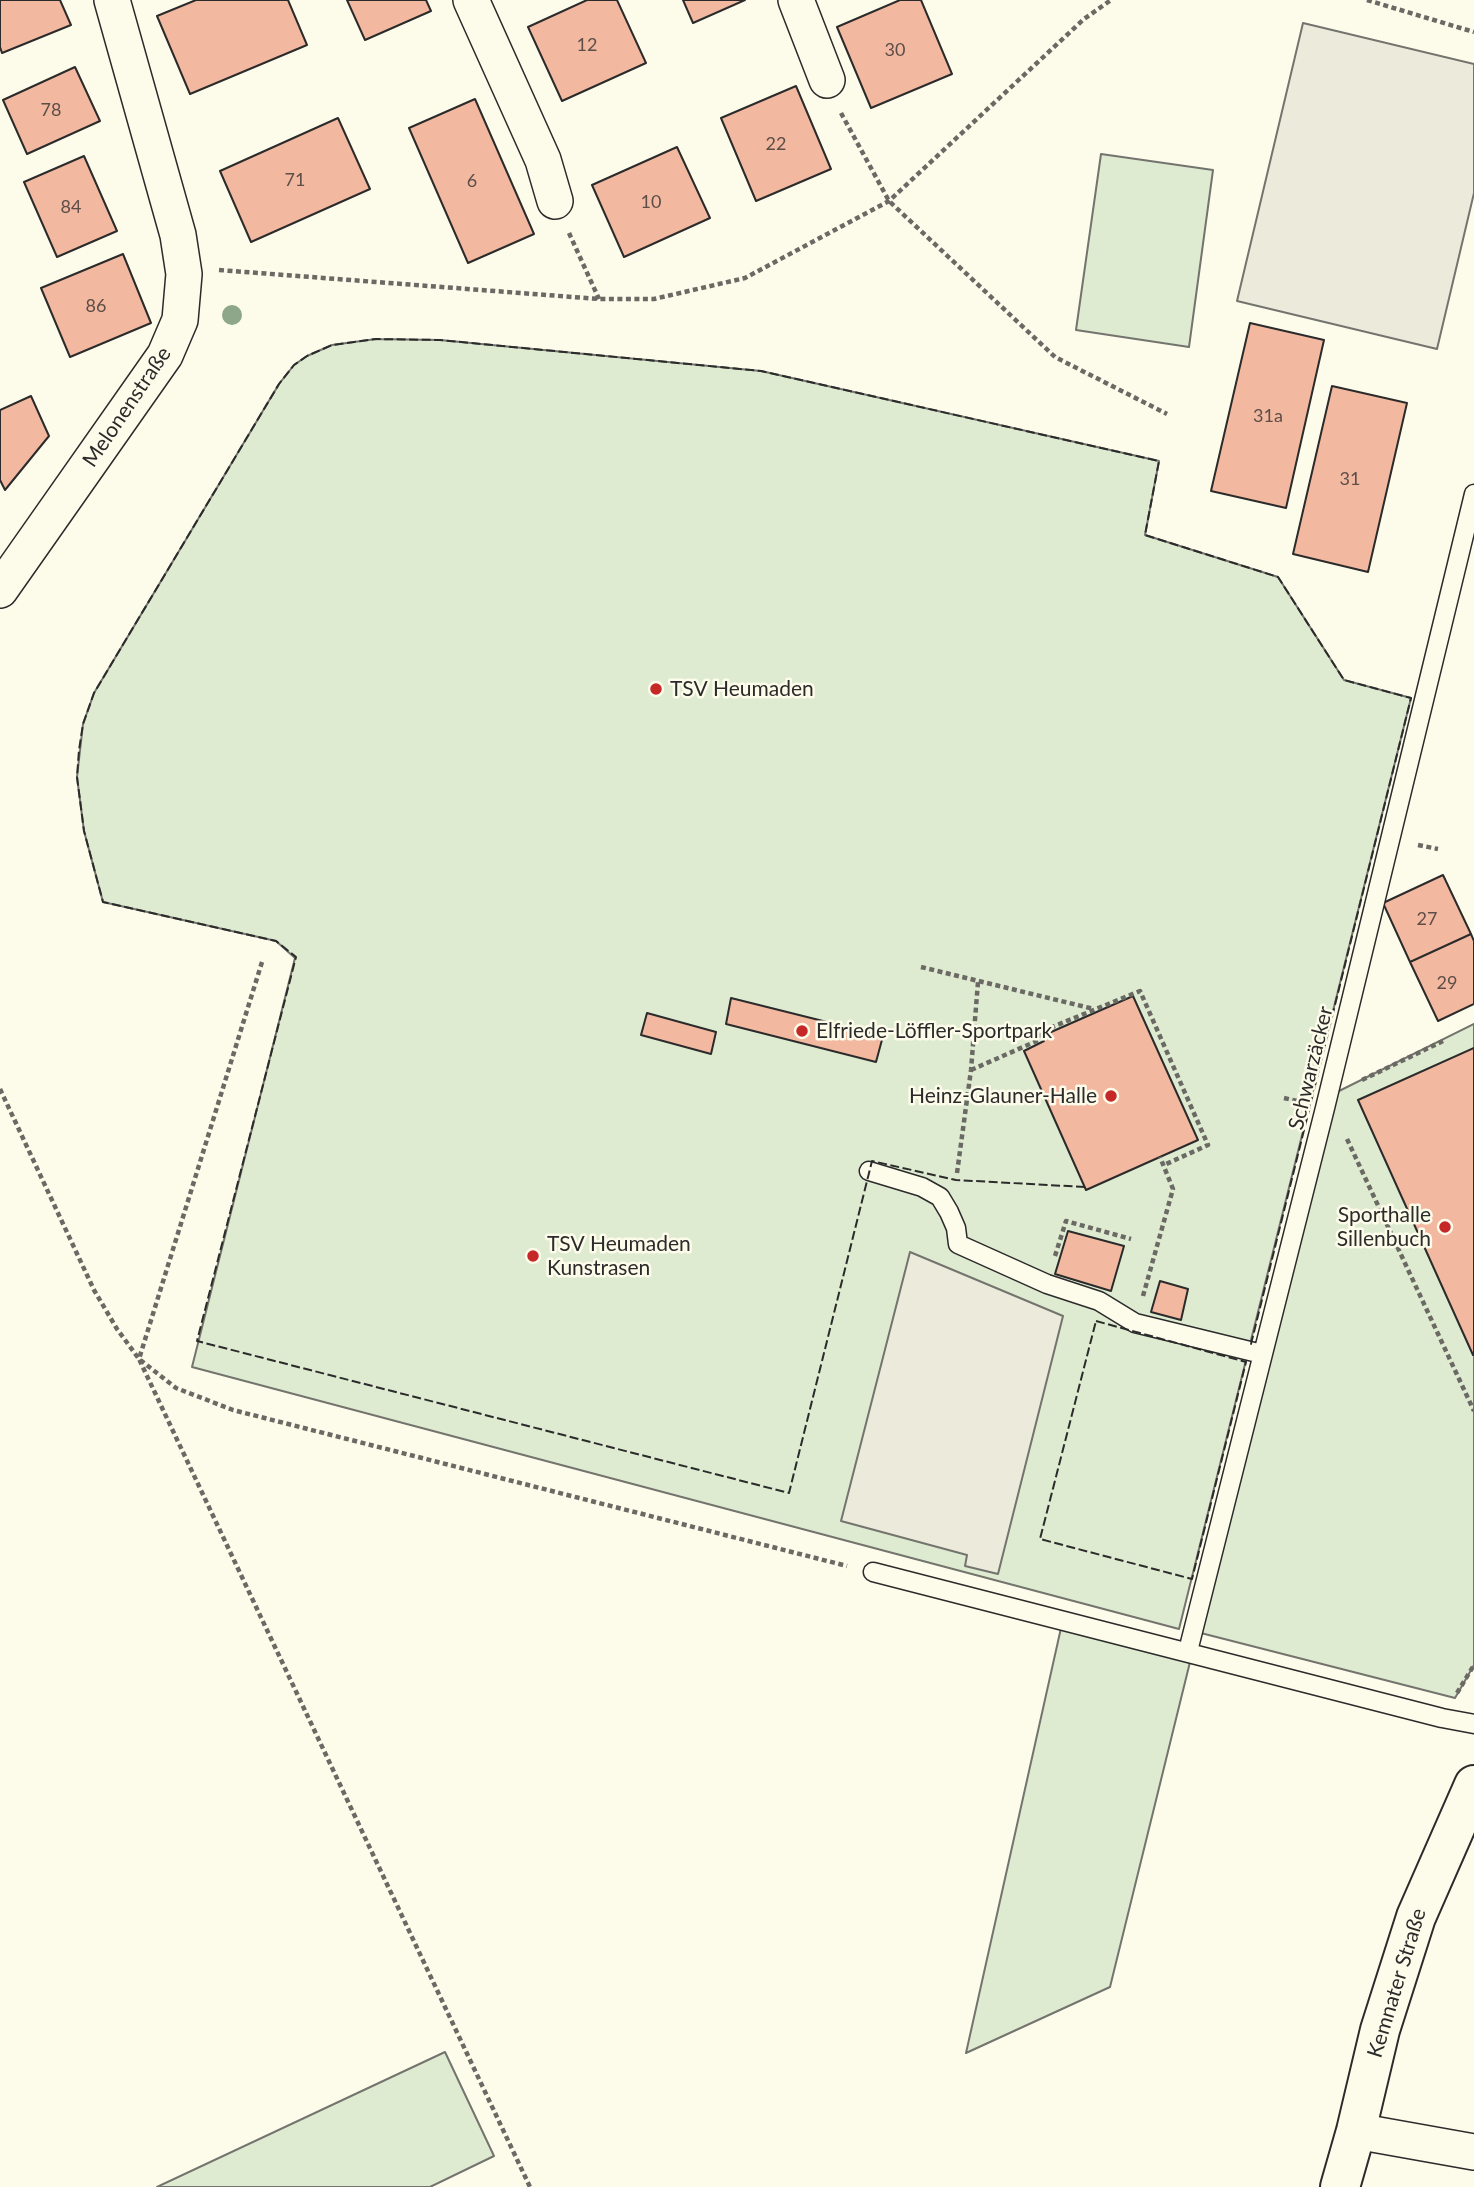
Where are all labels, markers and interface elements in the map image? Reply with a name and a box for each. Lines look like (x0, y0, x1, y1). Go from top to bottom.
house number: 12 (577, 34, 597, 56)
house number: 30 (885, 39, 905, 61)
house number: 78 (41, 99, 61, 121)
house number: 22 (766, 133, 786, 155)
house number: 71 (285, 169, 305, 191)
house number: 6 (467, 170, 477, 192)
house number: 10 (641, 191, 661, 213)
house number: 84 (61, 196, 81, 218)
house number: 86 (86, 295, 106, 317)
street label: Melonenstraße (78, 342, 176, 472)
house number: 31a (1253, 405, 1283, 427)
house number: 31 (1340, 468, 1360, 490)
place label: TSV Heumaden (670, 676, 814, 702)
marker: TSV Heumaden (648, 681, 664, 697)
house number: 27 (1417, 908, 1437, 930)
house number: 29 (1437, 972, 1457, 994)
street label: Schwarzäcker (1284, 1004, 1338, 1132)
place label: Elfriede-Löffler-Sportpark (816, 1018, 1052, 1044)
marker: Elfriede-Löffler-Sportpark (794, 1023, 810, 1039)
place label: Heinz-Glauner-Halle (909, 1083, 1097, 1109)
marker: Heinz-Glauner-Halle (1103, 1088, 1119, 1104)
place label: Sporthalle Sillenbuch (1337, 1202, 1431, 1252)
marker: Sporthalle Sillenbuch (1437, 1219, 1453, 1235)
place label: TSV Heumaden Kunstrasen (547, 1231, 691, 1281)
marker: TSV Heumaden Kunstrasen (525, 1248, 541, 1264)
street label: Kemnater Straße (1362, 1905, 1432, 2061)

